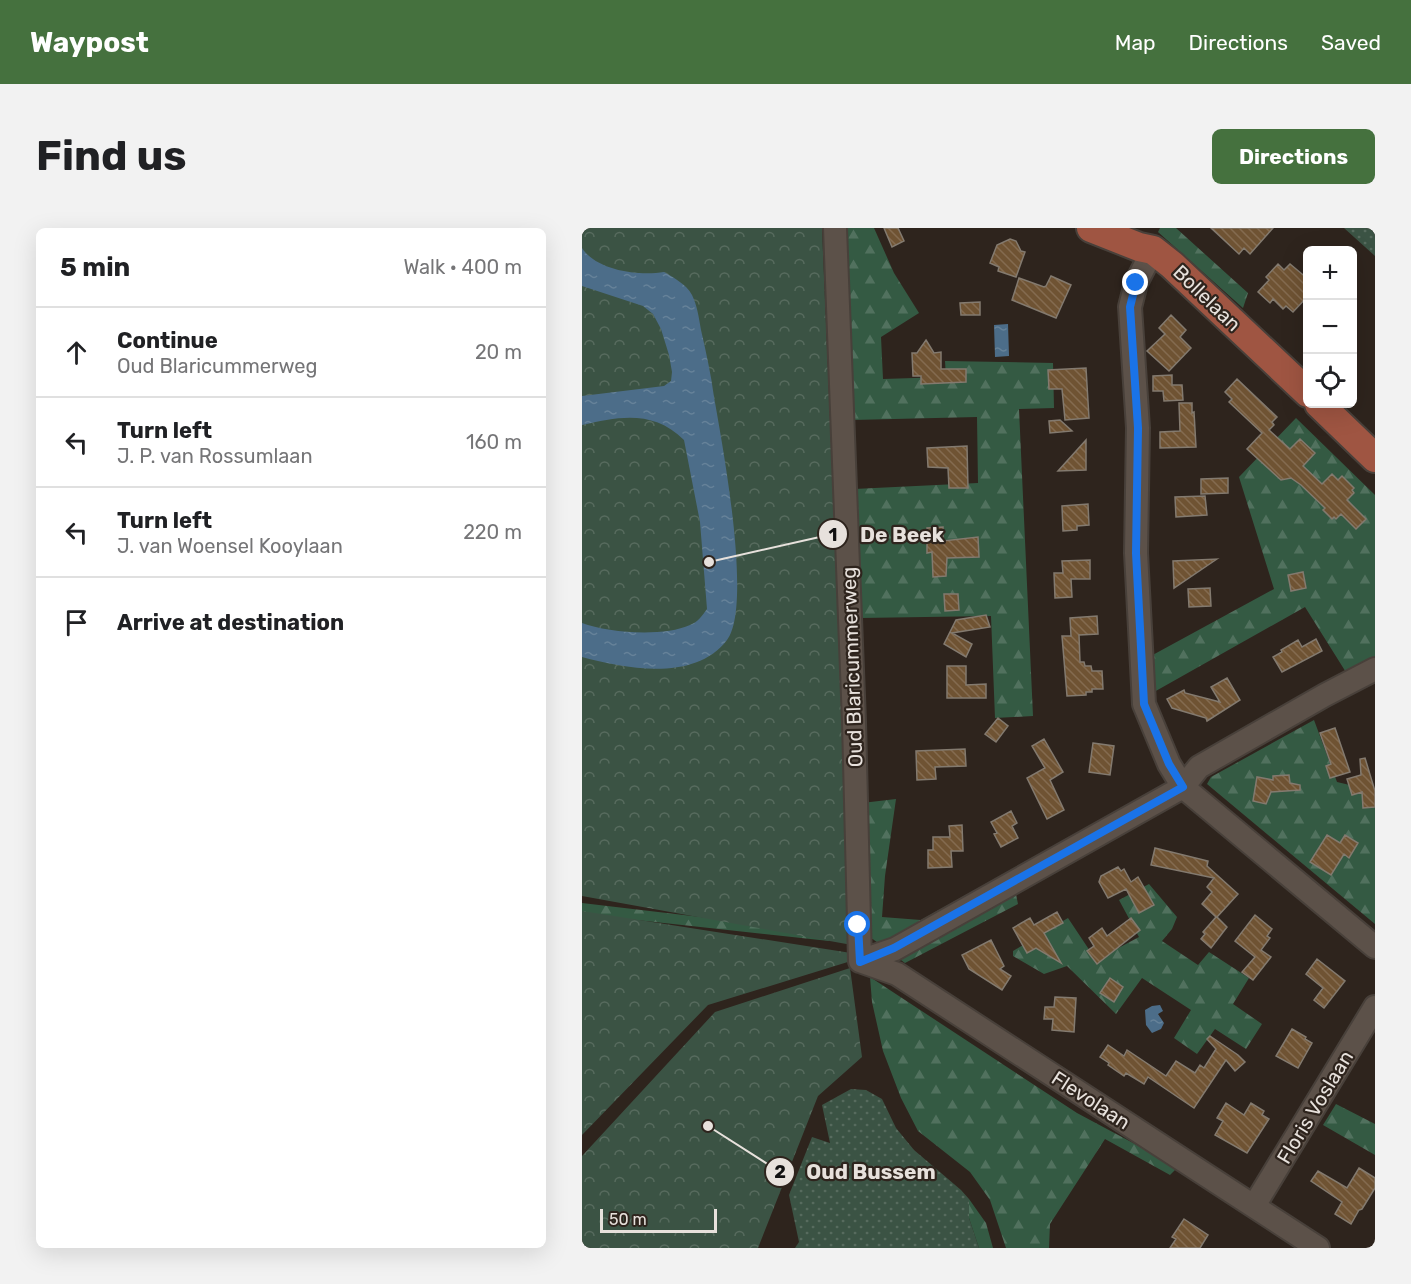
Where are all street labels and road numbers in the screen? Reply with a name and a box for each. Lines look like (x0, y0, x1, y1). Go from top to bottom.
street label: Bollelaan (1168, 260, 1246, 336)
street label: Oud Blaricummerweg (837, 566, 867, 768)
street label: Floris Voslaan (1272, 1046, 1358, 1168)
street label: Flevolaan (1047, 1066, 1135, 1134)

